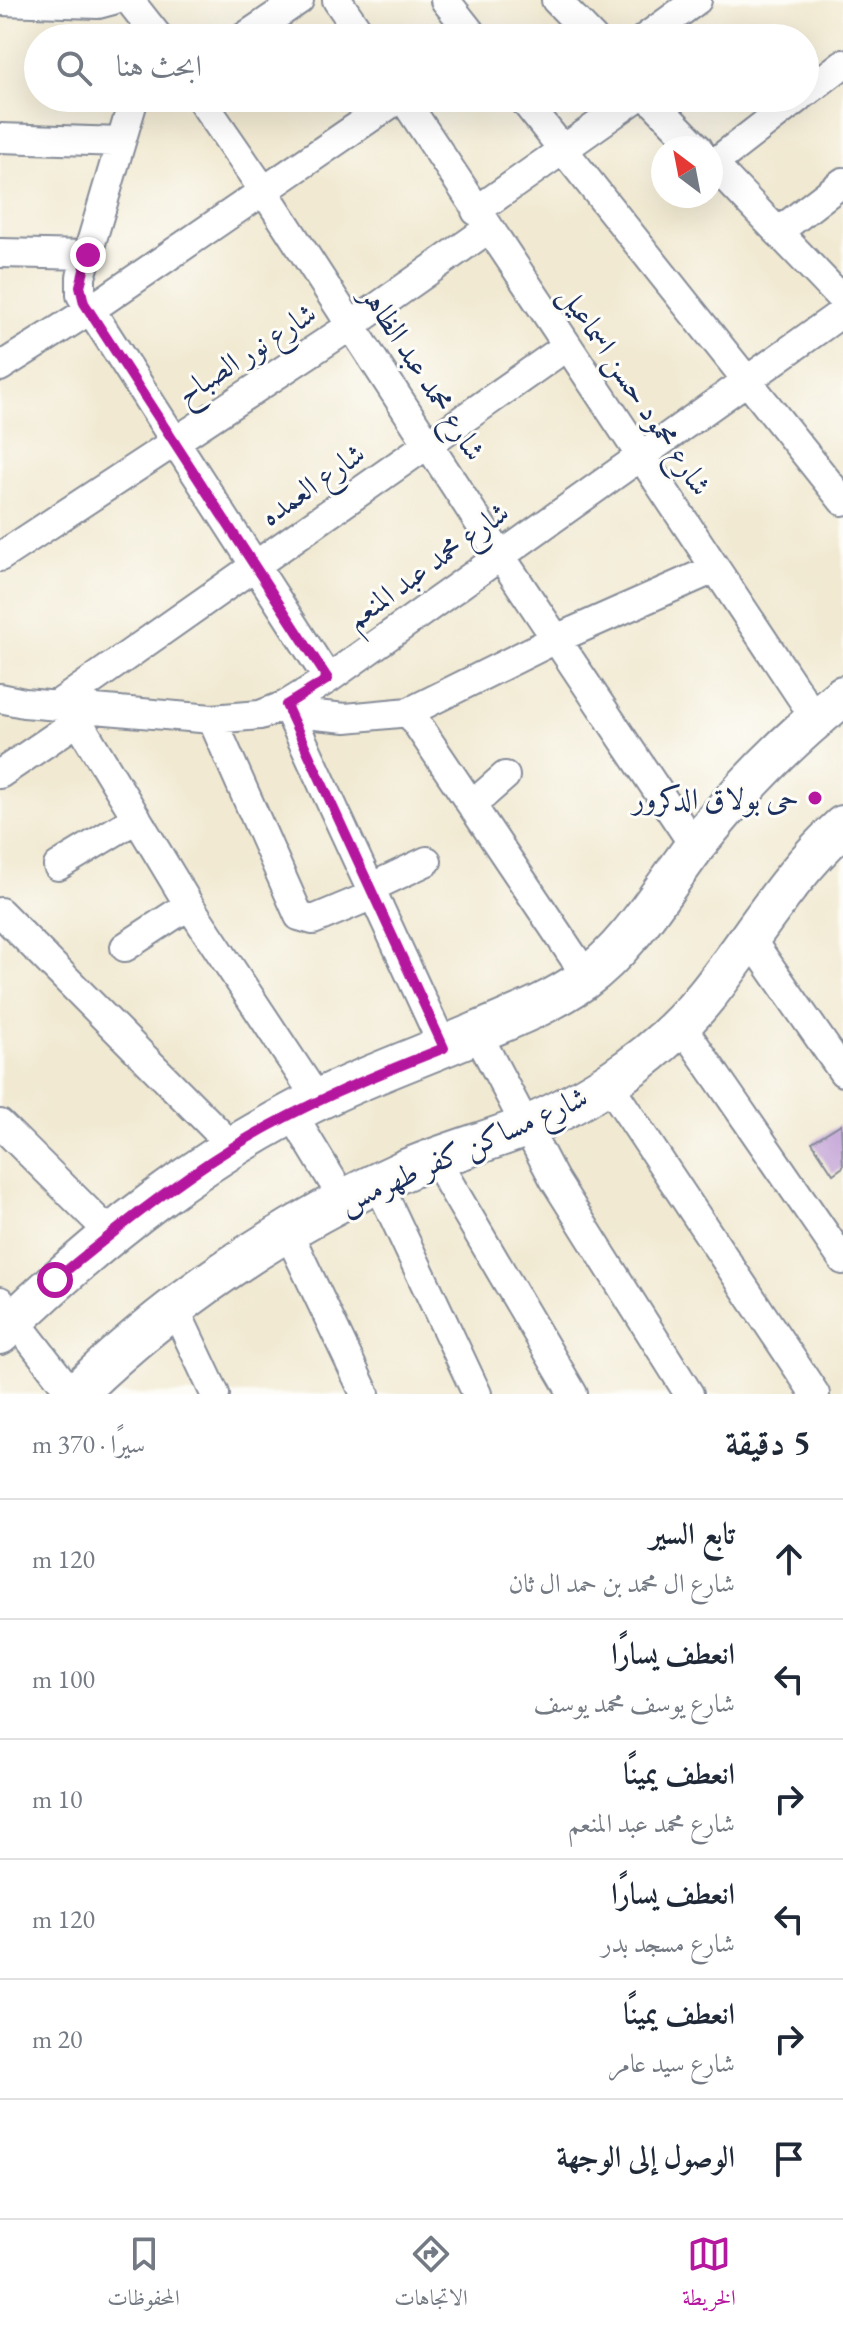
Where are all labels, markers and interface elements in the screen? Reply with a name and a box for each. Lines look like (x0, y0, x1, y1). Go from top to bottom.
search box (24, 24, 819, 112)
icon: search (52, 46, 96, 90)
text: ابحث هنا (116, 46, 202, 85)
north arrow (651, 136, 723, 208)
route end (70, 237, 106, 273)
street label: شارع محمد عبد الظاهر (346, 276, 495, 471)
street label: شارع محمود حسن اسماعيل (546, 277, 721, 506)
street label: شارع نور الصباح (168, 293, 327, 419)
street label: شارع العمده (252, 434, 376, 539)
street label: شارع محمد عبد المنعم (337, 493, 522, 645)
place label: حى بولاق الدكرور (629, 779, 799, 818)
marker: حى بولاق الدكرور (806, 789, 824, 807)
street label: شارع مساكن كفر طهرمس (333, 1077, 596, 1227)
route start (37, 1262, 73, 1298)
text: 5 دقيقة (726, 1420, 811, 1464)
text: سيرًا · 370 m (32, 1427, 145, 1461)
text: تابع السير (650, 1514, 735, 1553)
icon: ahead (767, 1537, 811, 1581)
text: 120 m (32, 1542, 95, 1576)
text: شارع ال محمد بن حمد ال ثان (508, 1566, 735, 1600)
text: انعطف يسارًا (611, 1634, 735, 1673)
icon: left (767, 1657, 811, 1701)
text: 100 m (32, 1662, 95, 1696)
text: شارع يوسف محمد يوسف (533, 1686, 735, 1720)
text: انعطف يمينًا (623, 1754, 735, 1793)
icon: right (767, 1777, 811, 1821)
text: 10 m (32, 1782, 82, 1816)
text: شارع محمد عبد المنعم (568, 1806, 735, 1840)
text: انعطف يسارًا (611, 1874, 735, 1913)
icon: left (767, 1897, 811, 1941)
text: 120 m (32, 1902, 95, 1936)
text: شارع مسجد بدر (601, 1926, 735, 1960)
text: انعطف يمينًا (623, 1994, 735, 2033)
icon: right (767, 2017, 811, 2061)
text: 20 m (32, 2022, 82, 2056)
text: شارع سيد عامر (609, 2046, 735, 2080)
text: الوصول إلى الوجهة (556, 2137, 735, 2176)
icon: arrive (767, 2137, 811, 2181)
tab: المحفوظات (107, 2232, 180, 2319)
tab: الاتجاهات (394, 2232, 468, 2319)
tab: الخريطة (682, 2232, 736, 2319)

